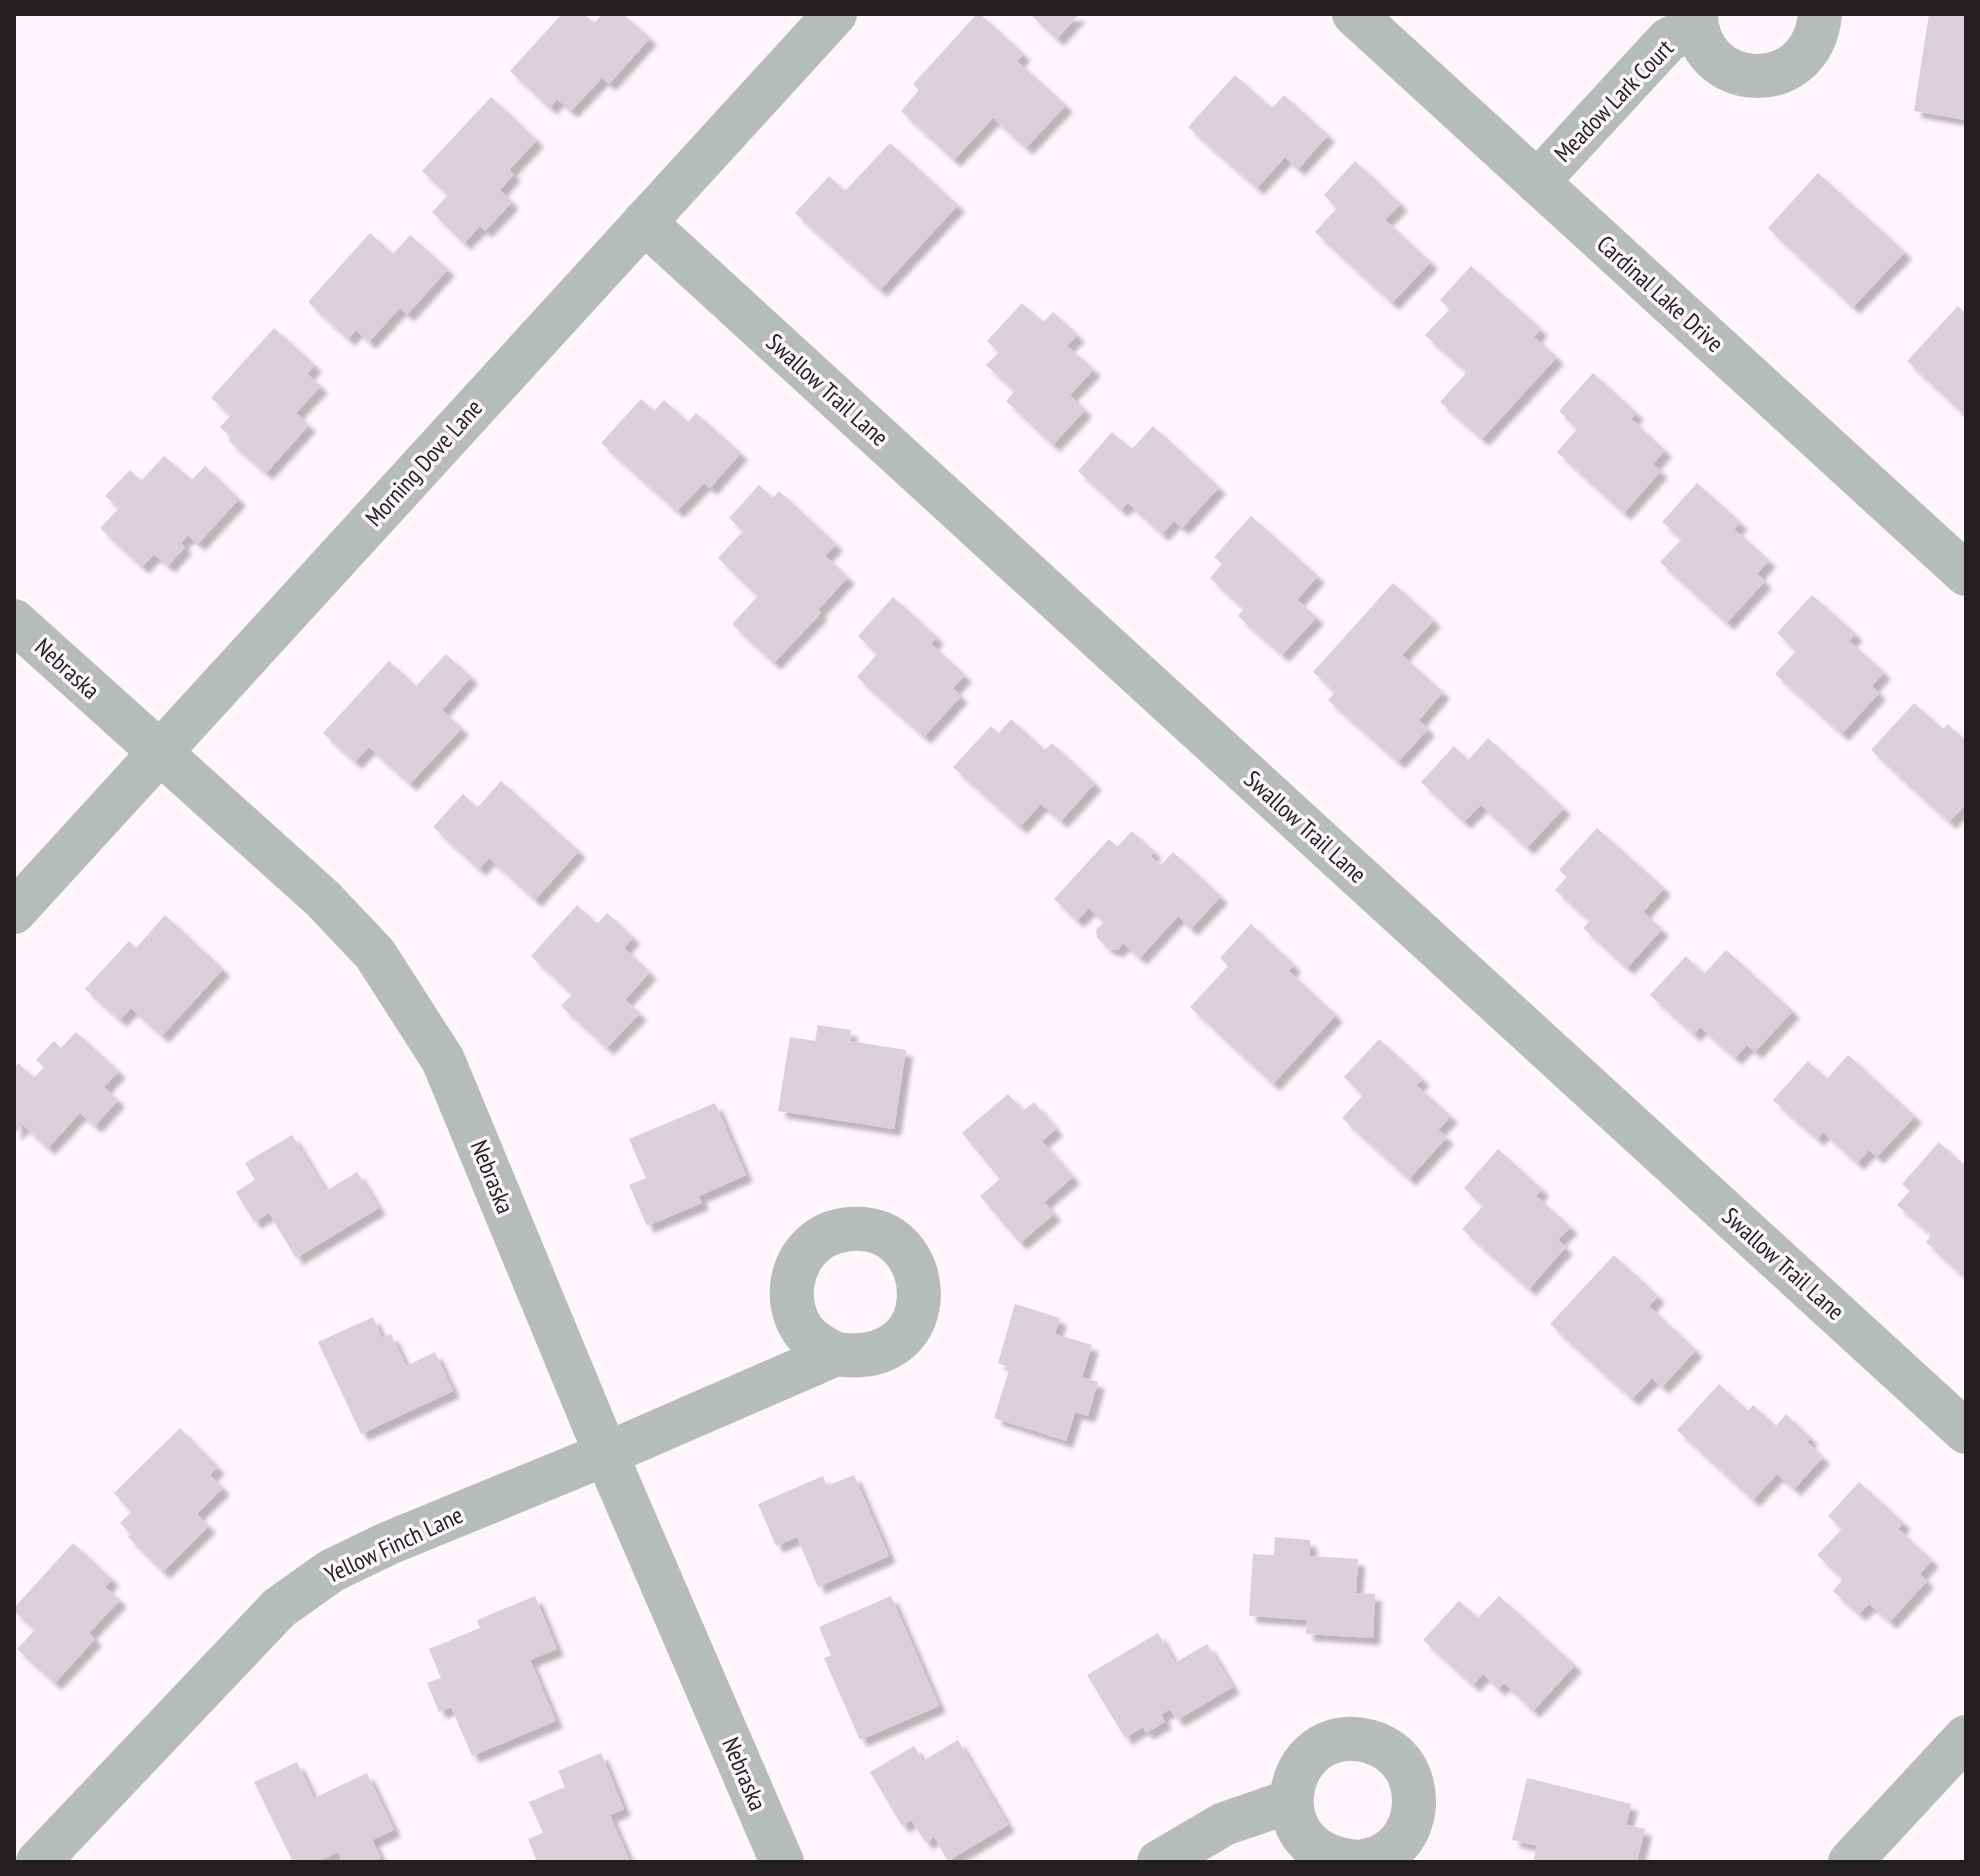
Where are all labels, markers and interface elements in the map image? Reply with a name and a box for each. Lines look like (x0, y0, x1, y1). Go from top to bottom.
street label: Meadow Lark Court (1547, 33, 1680, 168)
street label: Cardinal Lake Drive (1590, 229, 1730, 359)
street label: Swallow Trail Lane (760, 327, 895, 453)
street label: Morning Dove Lane (358, 393, 489, 533)
street label: Nebraska (29, 632, 106, 706)
street label: Swallow Trail Lane (1238, 764, 1373, 890)
street label: Nebraska (464, 1136, 521, 1218)
street label: Swallow Trail Lane (1716, 1201, 1851, 1327)
street label: Yellow Finch Lane (320, 1499, 468, 1590)
street label: Nebraska (715, 1733, 774, 1815)

